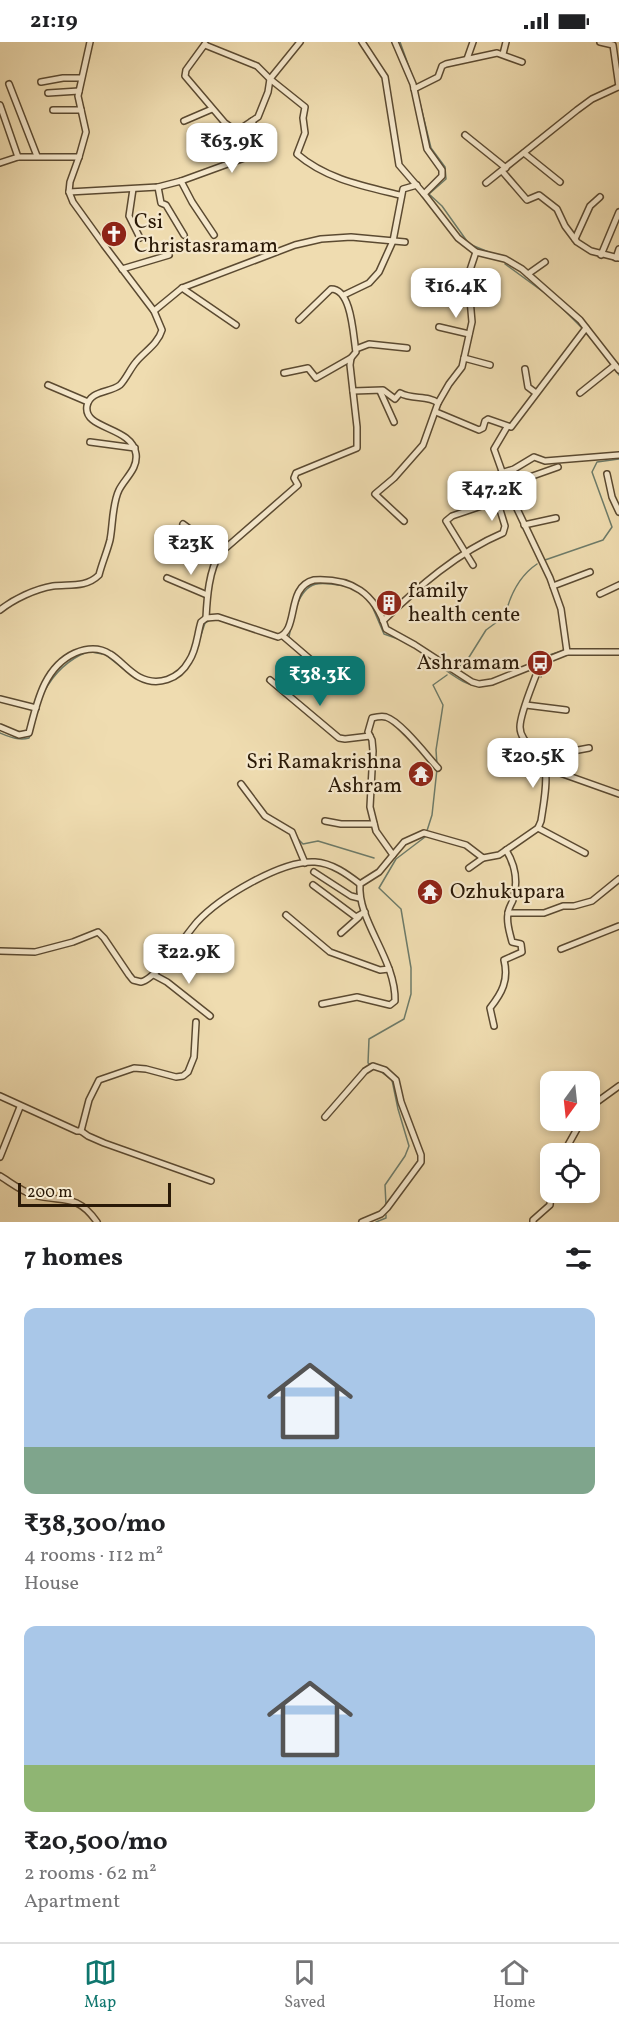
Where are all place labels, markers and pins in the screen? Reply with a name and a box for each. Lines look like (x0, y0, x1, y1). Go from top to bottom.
pin: ₹63.9K (183, 123, 281, 174)
place label: Csi Christasramam (134, 208, 278, 261)
church icon: Csi Christasramam (99, 219, 129, 249)
pin: ₹16.4K (407, 268, 505, 319)
pin: ₹47.2K (443, 471, 541, 522)
pin: ₹23K (155, 525, 227, 576)
place label: family health cente (408, 577, 520, 630)
building icon: family health cente (374, 588, 404, 618)
bus stop icon: Ashramam (525, 648, 555, 678)
place label: Ashramam (417, 649, 520, 678)
pin: ₹38.3K (271, 656, 369, 707)
pin: ₹20.5K (484, 738, 582, 789)
place label: Sri Ramakrishna Ashram (246, 748, 402, 801)
temple icon: Sri Ramakrishna Ashram (406, 759, 436, 789)
temple icon: Ozhukupara (415, 877, 445, 907)
place label: Ozhukupara (450, 878, 565, 907)
pin: ₹22.9K (140, 934, 238, 985)

